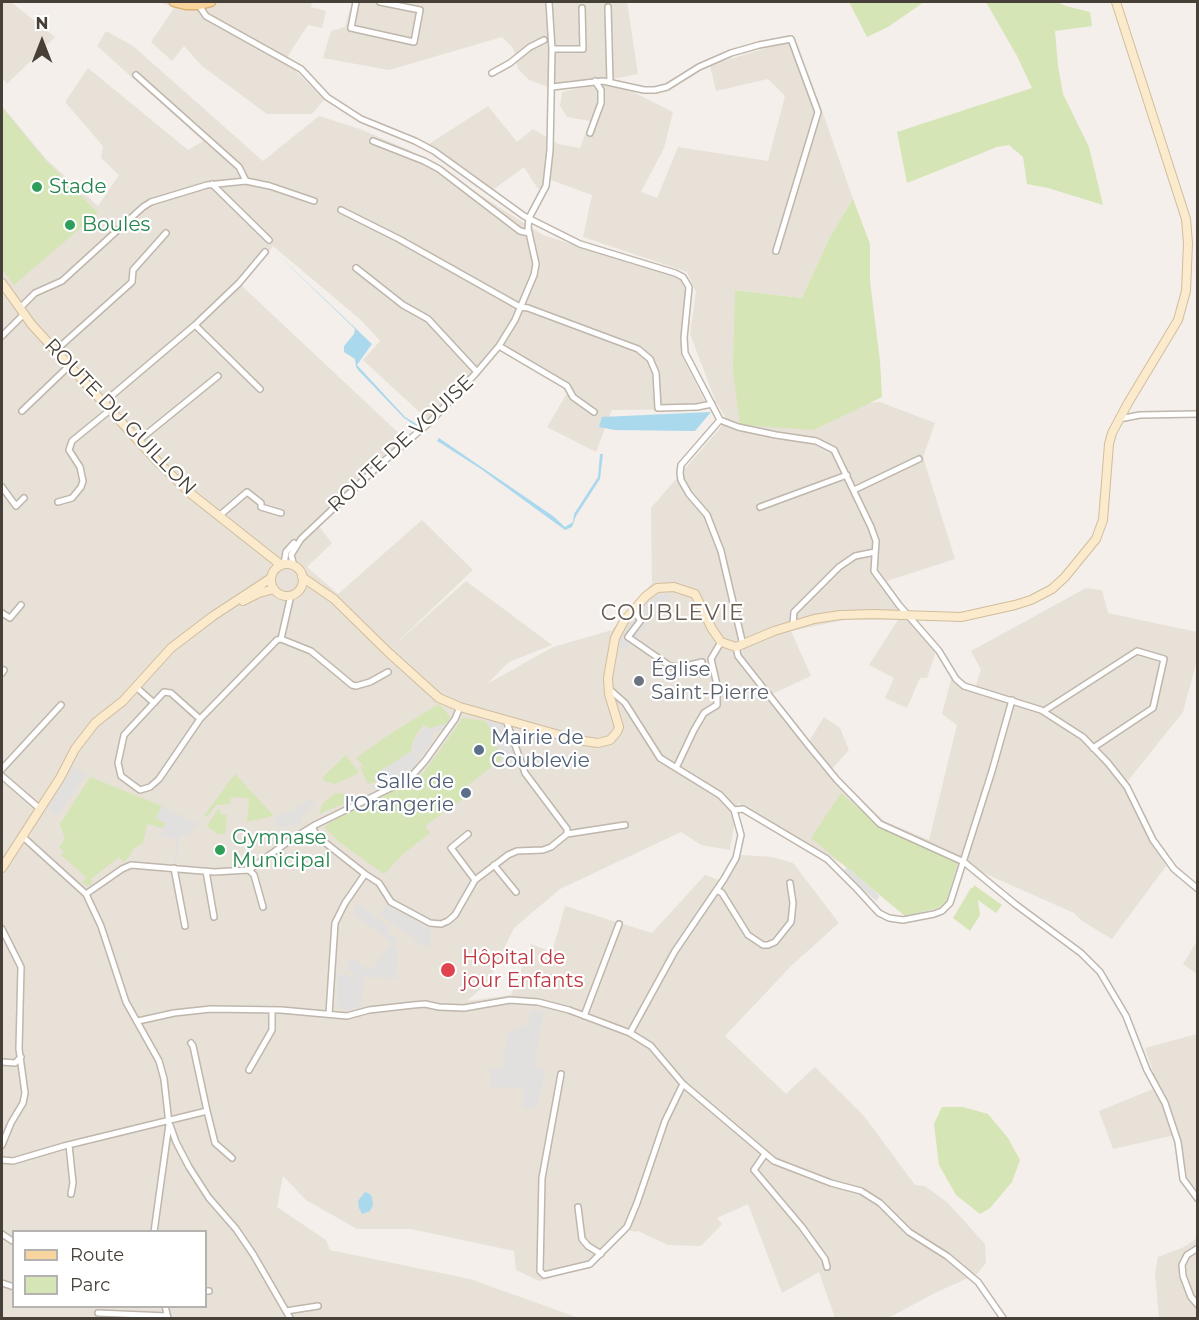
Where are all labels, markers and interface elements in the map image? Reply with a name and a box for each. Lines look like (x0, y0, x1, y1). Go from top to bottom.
north arrow (12, 12, 72, 72)
text: N (36, 14, 48, 33)
place label: Stade (49, 175, 106, 199)
marker: Stade (30, 180, 44, 194)
place label: Boules (82, 213, 150, 237)
marker: Boules (63, 218, 77, 232)
street label: ROUTE DU GUILLON (39, 334, 201, 500)
street label: ROUTE DE VOUISE (323, 370, 479, 518)
district label: COUBLEVIE (601, 601, 745, 627)
place label: Église Saint-Pierre (651, 658, 769, 705)
marker: Église Saint-Pierre (632, 674, 646, 688)
place label: Mairie de Coublevie (491, 726, 590, 773)
marker: Mairie de Coublevie (472, 743, 486, 757)
place label: Salle de l'Orangerie (345, 770, 454, 817)
marker: Salle de l'Orangerie (459, 786, 473, 800)
place label: Gymnase Municipal (232, 826, 331, 873)
marker: Gymnase Municipal (213, 843, 227, 857)
place label: Hôpital de jour Enfants (462, 946, 583, 993)
marker: Hôpital de jour Enfants (439, 961, 457, 979)
legend (12, 1230, 207, 1308)
text: Route (70, 1244, 124, 1266)
text: Parc (70, 1274, 110, 1296)

